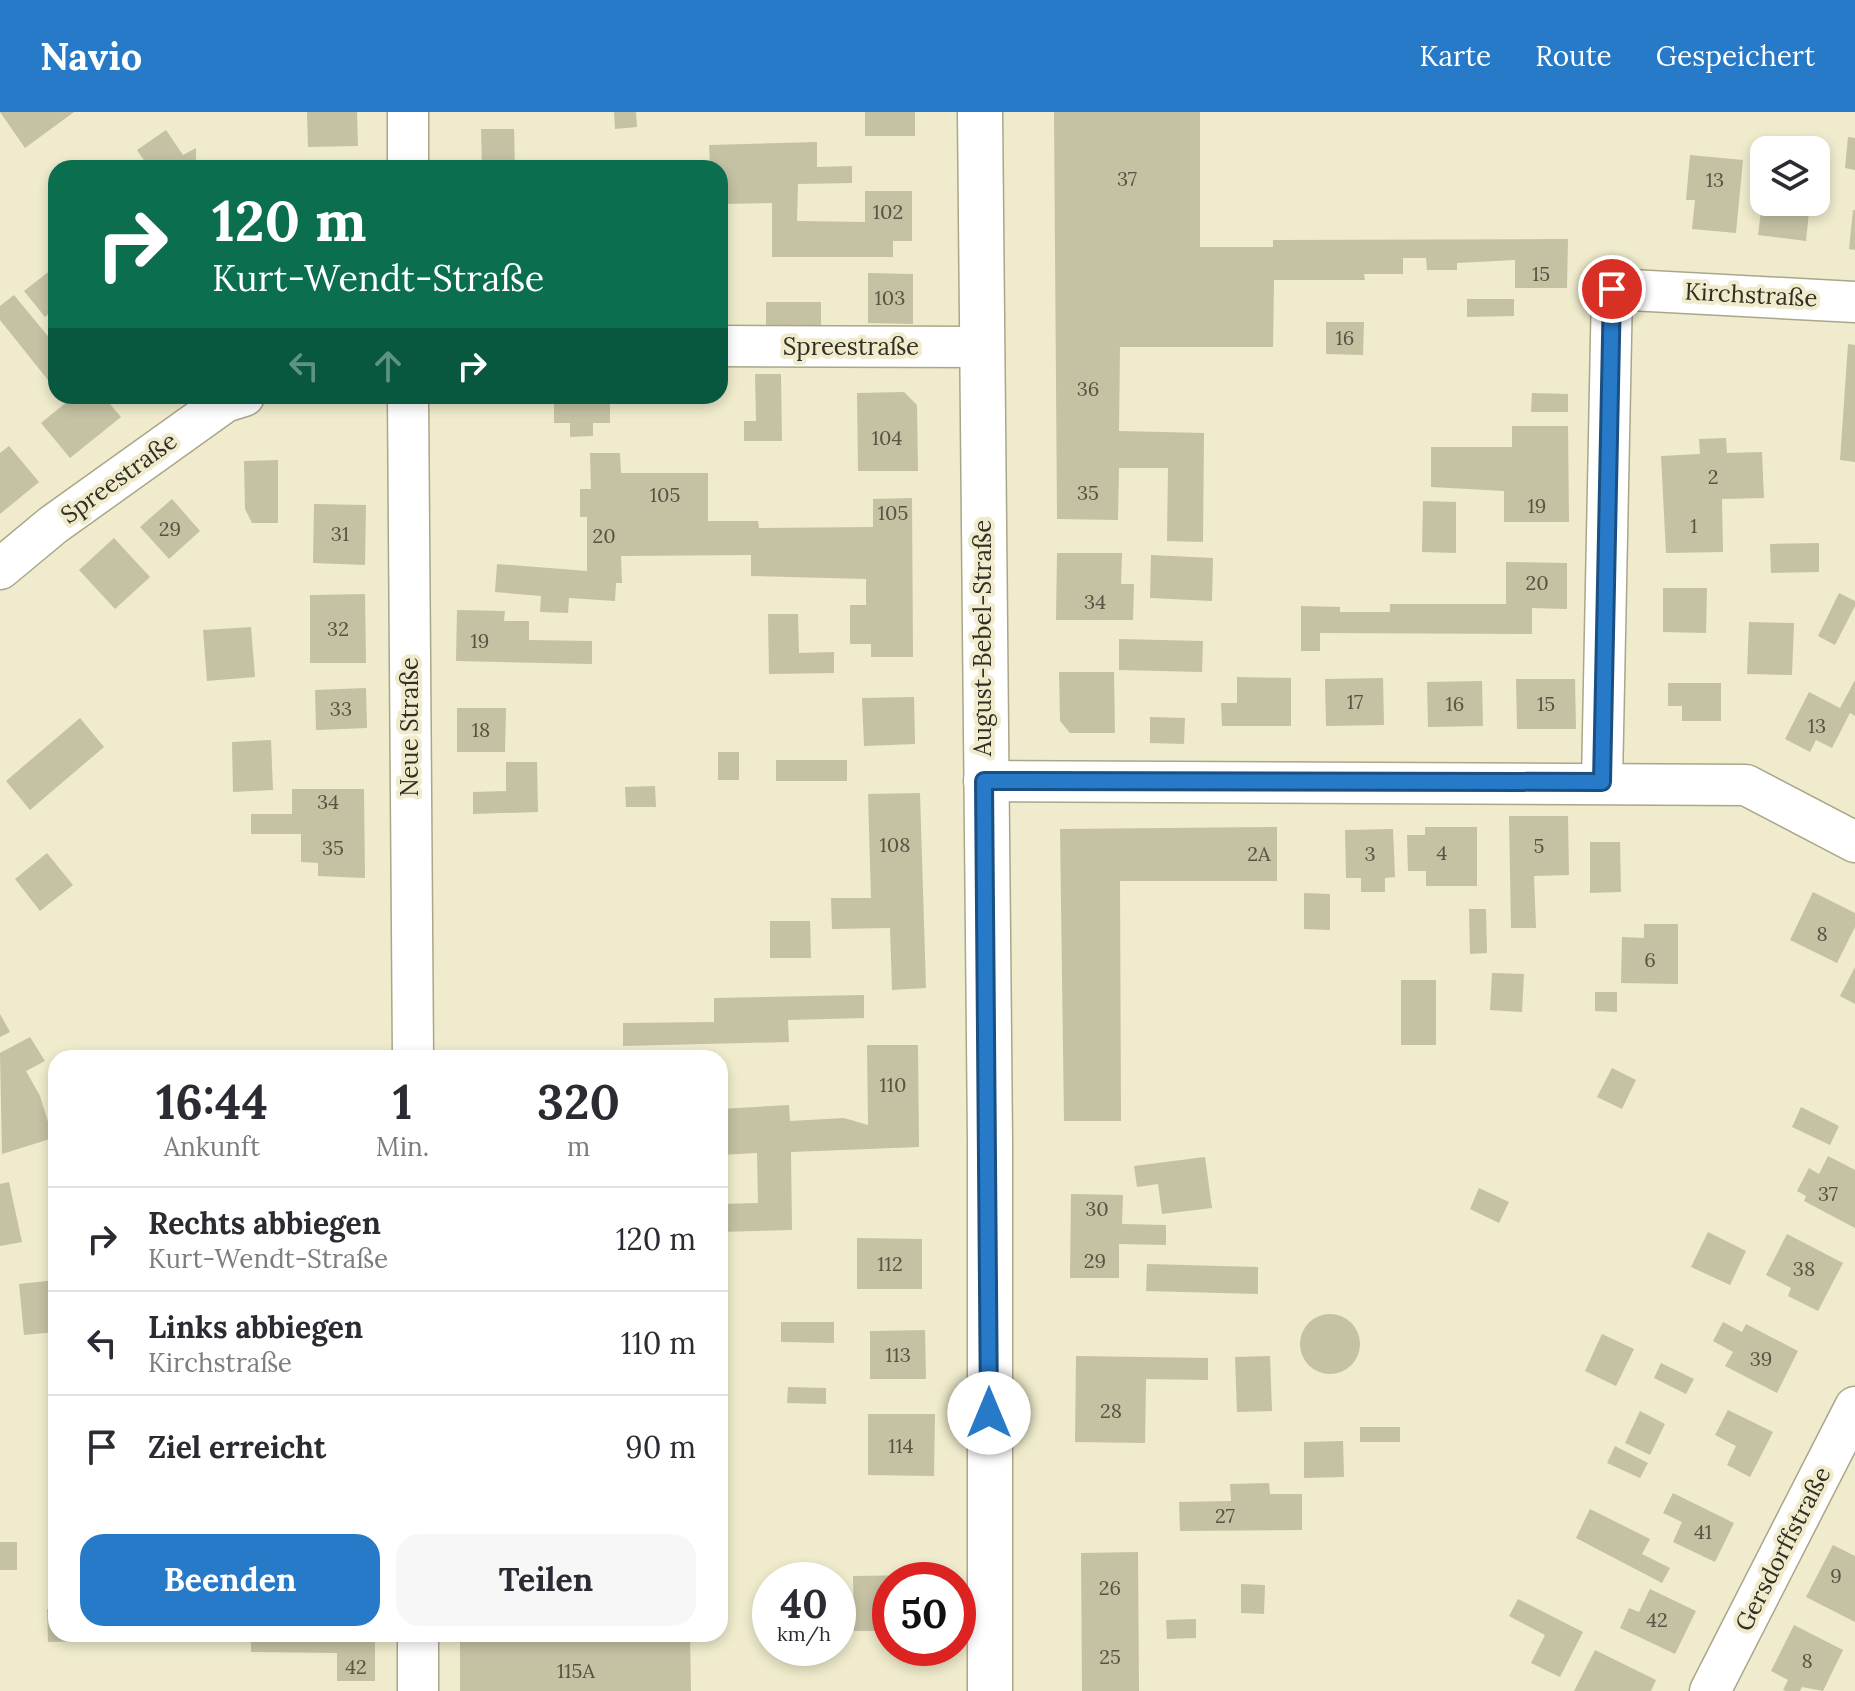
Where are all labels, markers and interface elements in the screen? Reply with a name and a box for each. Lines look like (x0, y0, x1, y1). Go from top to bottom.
text: Navio (40, 32, 142, 80)
text: Karte (1419, 38, 1491, 74)
text: Route (1535, 38, 1612, 74)
text: Gespeichert (1656, 38, 1815, 74)
map controls (1750, 136, 1830, 216)
button: layers (1750, 136, 1830, 216)
house number: 37 (1117, 166, 1137, 191)
house number: 13 (1706, 167, 1724, 192)
text: 120 m (212, 185, 366, 256)
icon: right (80, 192, 184, 296)
house number: 102 (873, 199, 903, 224)
text: Kurt-Wendt-Straße (212, 255, 544, 301)
pin (1578, 255, 1646, 323)
house number: 15 (1532, 261, 1550, 286)
icon: arrive (1590, 267, 1634, 311)
street label: Kirchstraße (1684, 276, 1818, 313)
house number: 103 (875, 285, 905, 310)
house number: 16 (1336, 325, 1354, 350)
street label: Spreestraße (783, 331, 919, 362)
icon: left (282, 344, 326, 388)
icon: ahead (366, 344, 410, 388)
icon: right (450, 344, 494, 388)
house number: 36 (1077, 376, 1099, 401)
street label: Spreestraße (54, 425, 183, 530)
house number: 104 (872, 425, 902, 450)
house number: 2 (1708, 464, 1718, 489)
house number: 35 (1077, 480, 1099, 505)
house number: 105 (650, 482, 680, 507)
house number: 19 (1528, 493, 1546, 518)
house number: 105 (878, 500, 908, 525)
house number: 1 (1690, 513, 1698, 538)
house number: 29 (159, 516, 181, 541)
street label: August-Bebel-Straße (967, 520, 998, 757)
house number: 31 (331, 521, 349, 546)
house number: 20 (592, 523, 616, 548)
house number: 20 (1525, 570, 1549, 595)
house number: 34 (1084, 589, 1106, 614)
house number: 32 (327, 616, 349, 641)
house number: 19 (471, 628, 489, 653)
street label: Neue Straße (394, 657, 425, 797)
house number: 17 (1347, 689, 1363, 714)
house number: 16 (1446, 691, 1464, 716)
house number: 15 (1537, 691, 1555, 716)
house number: 33 (330, 696, 352, 721)
house number: 13 (1808, 713, 1826, 738)
house number: 18 (472, 717, 490, 742)
house number: 34 (317, 789, 339, 814)
house number: 108 (880, 832, 910, 857)
house number: 5 (1534, 833, 1544, 858)
house number: 35 (322, 835, 344, 860)
house number: 4 (1437, 840, 1448, 865)
house number: 2A (1247, 841, 1271, 866)
house number: 3 (1364, 841, 1376, 866)
house number: 8 (1816, 921, 1828, 946)
house number: 6 (1644, 947, 1656, 972)
text: 16:44 (156, 1071, 268, 1132)
text: 1 (393, 1071, 412, 1132)
text: 320 (537, 1071, 620, 1132)
house number: 110 (880, 1072, 906, 1097)
text: Ankunft (164, 1130, 260, 1163)
text: Min. (376, 1130, 429, 1163)
text: m (567, 1130, 590, 1163)
house number: 37 (1818, 1181, 1838, 1206)
house number: 30 (1085, 1196, 1109, 1221)
text: Rechts abbiegen (148, 1204, 381, 1242)
icon: right (80, 1217, 124, 1261)
text: 120 m (616, 1220, 696, 1258)
text: Kurt-Wendt-Straße (148, 1242, 388, 1275)
house number: 29 (1084, 1248, 1106, 1273)
house number: 112 (877, 1251, 903, 1276)
house number: 38 (1793, 1256, 1815, 1281)
text: Links abbiegen (148, 1308, 363, 1346)
icon: left (80, 1321, 124, 1365)
text: 110 m (621, 1324, 696, 1362)
house number: 113 (885, 1342, 911, 1367)
text: Kirchstraße (148, 1346, 292, 1379)
house number: 39 (1750, 1346, 1772, 1371)
position arrow (947, 1371, 1031, 1455)
house number: 28 (1100, 1398, 1122, 1423)
icon: arrive (80, 1425, 124, 1469)
text: Ziel erreicht (148, 1428, 326, 1466)
text: 90 m (625, 1428, 696, 1466)
house number: 114 (888, 1433, 914, 1458)
street label: Gersdorffstraße (1728, 1461, 1837, 1636)
house number: 27 (1215, 1503, 1235, 1528)
house number: 41 (1694, 1519, 1712, 1544)
button: Beenden (80, 1534, 380, 1626)
button: Teilen (396, 1534, 696, 1626)
speed limit sign: 50 (872, 1562, 976, 1666)
house number: 9 (1830, 1563, 1842, 1588)
house number: 26 (1099, 1575, 1121, 1600)
text: 40 (780, 1578, 828, 1629)
house number: 42 (1646, 1607, 1668, 1632)
text: km/h (777, 1621, 831, 1646)
house number: 25 (1099, 1644, 1121, 1669)
house number: 8 (1801, 1648, 1813, 1673)
house number: 42 (345, 1654, 367, 1679)
house number: 115A (557, 1658, 595, 1683)

